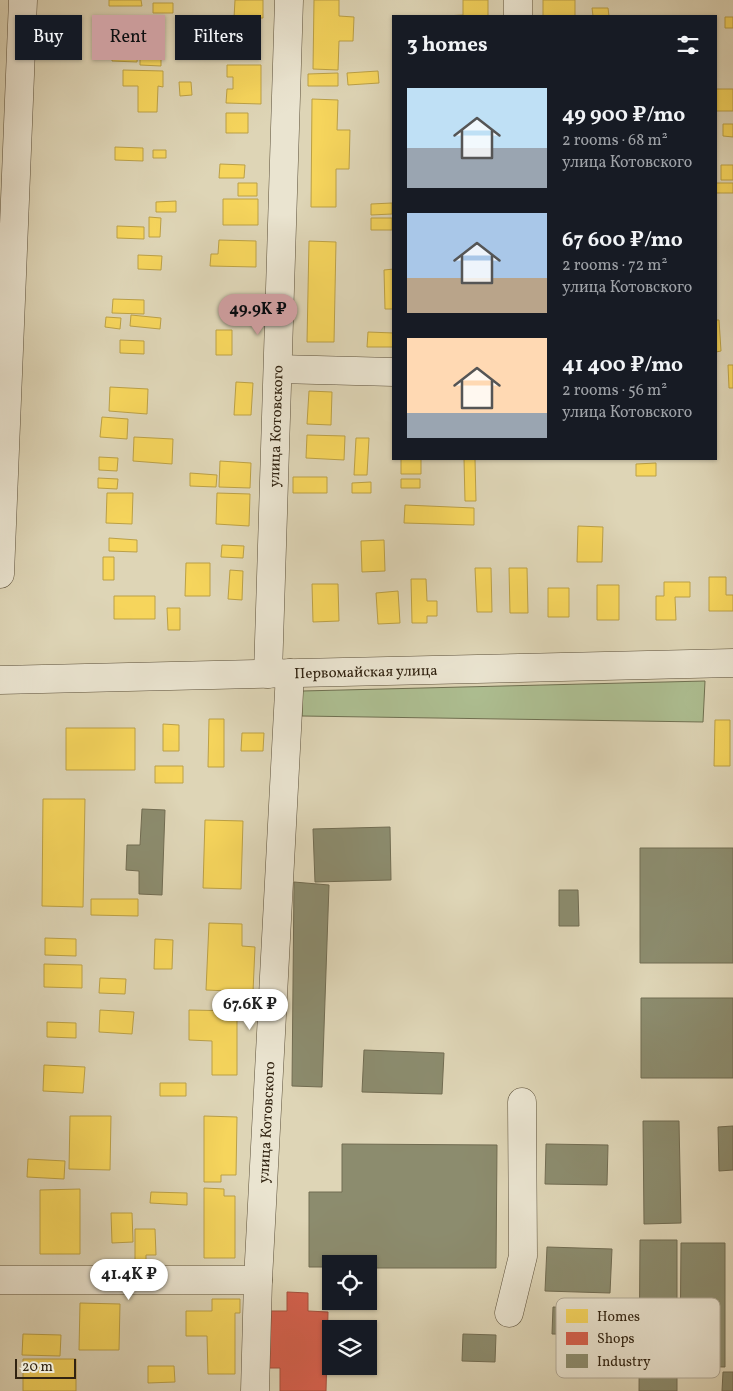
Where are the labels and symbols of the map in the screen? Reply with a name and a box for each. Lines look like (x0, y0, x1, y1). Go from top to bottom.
pin: 49.9K ₽ (212, 294, 304, 336)
street label: улица Котовского (265, 365, 290, 488)
street label: Первомайская улица (294, 661, 438, 685)
pin: 67.6K ₽ (204, 988, 296, 1031)
street label: улица Котовского (254, 1061, 282, 1184)
pin: 41.4K ₽ (83, 1258, 175, 1301)
legend (556, 1298, 720, 1378)
text: Homes (597, 1308, 640, 1327)
text: Shops (597, 1330, 635, 1349)
text: Industry (597, 1353, 651, 1372)
scale bar (15, 1356, 76, 1379)

